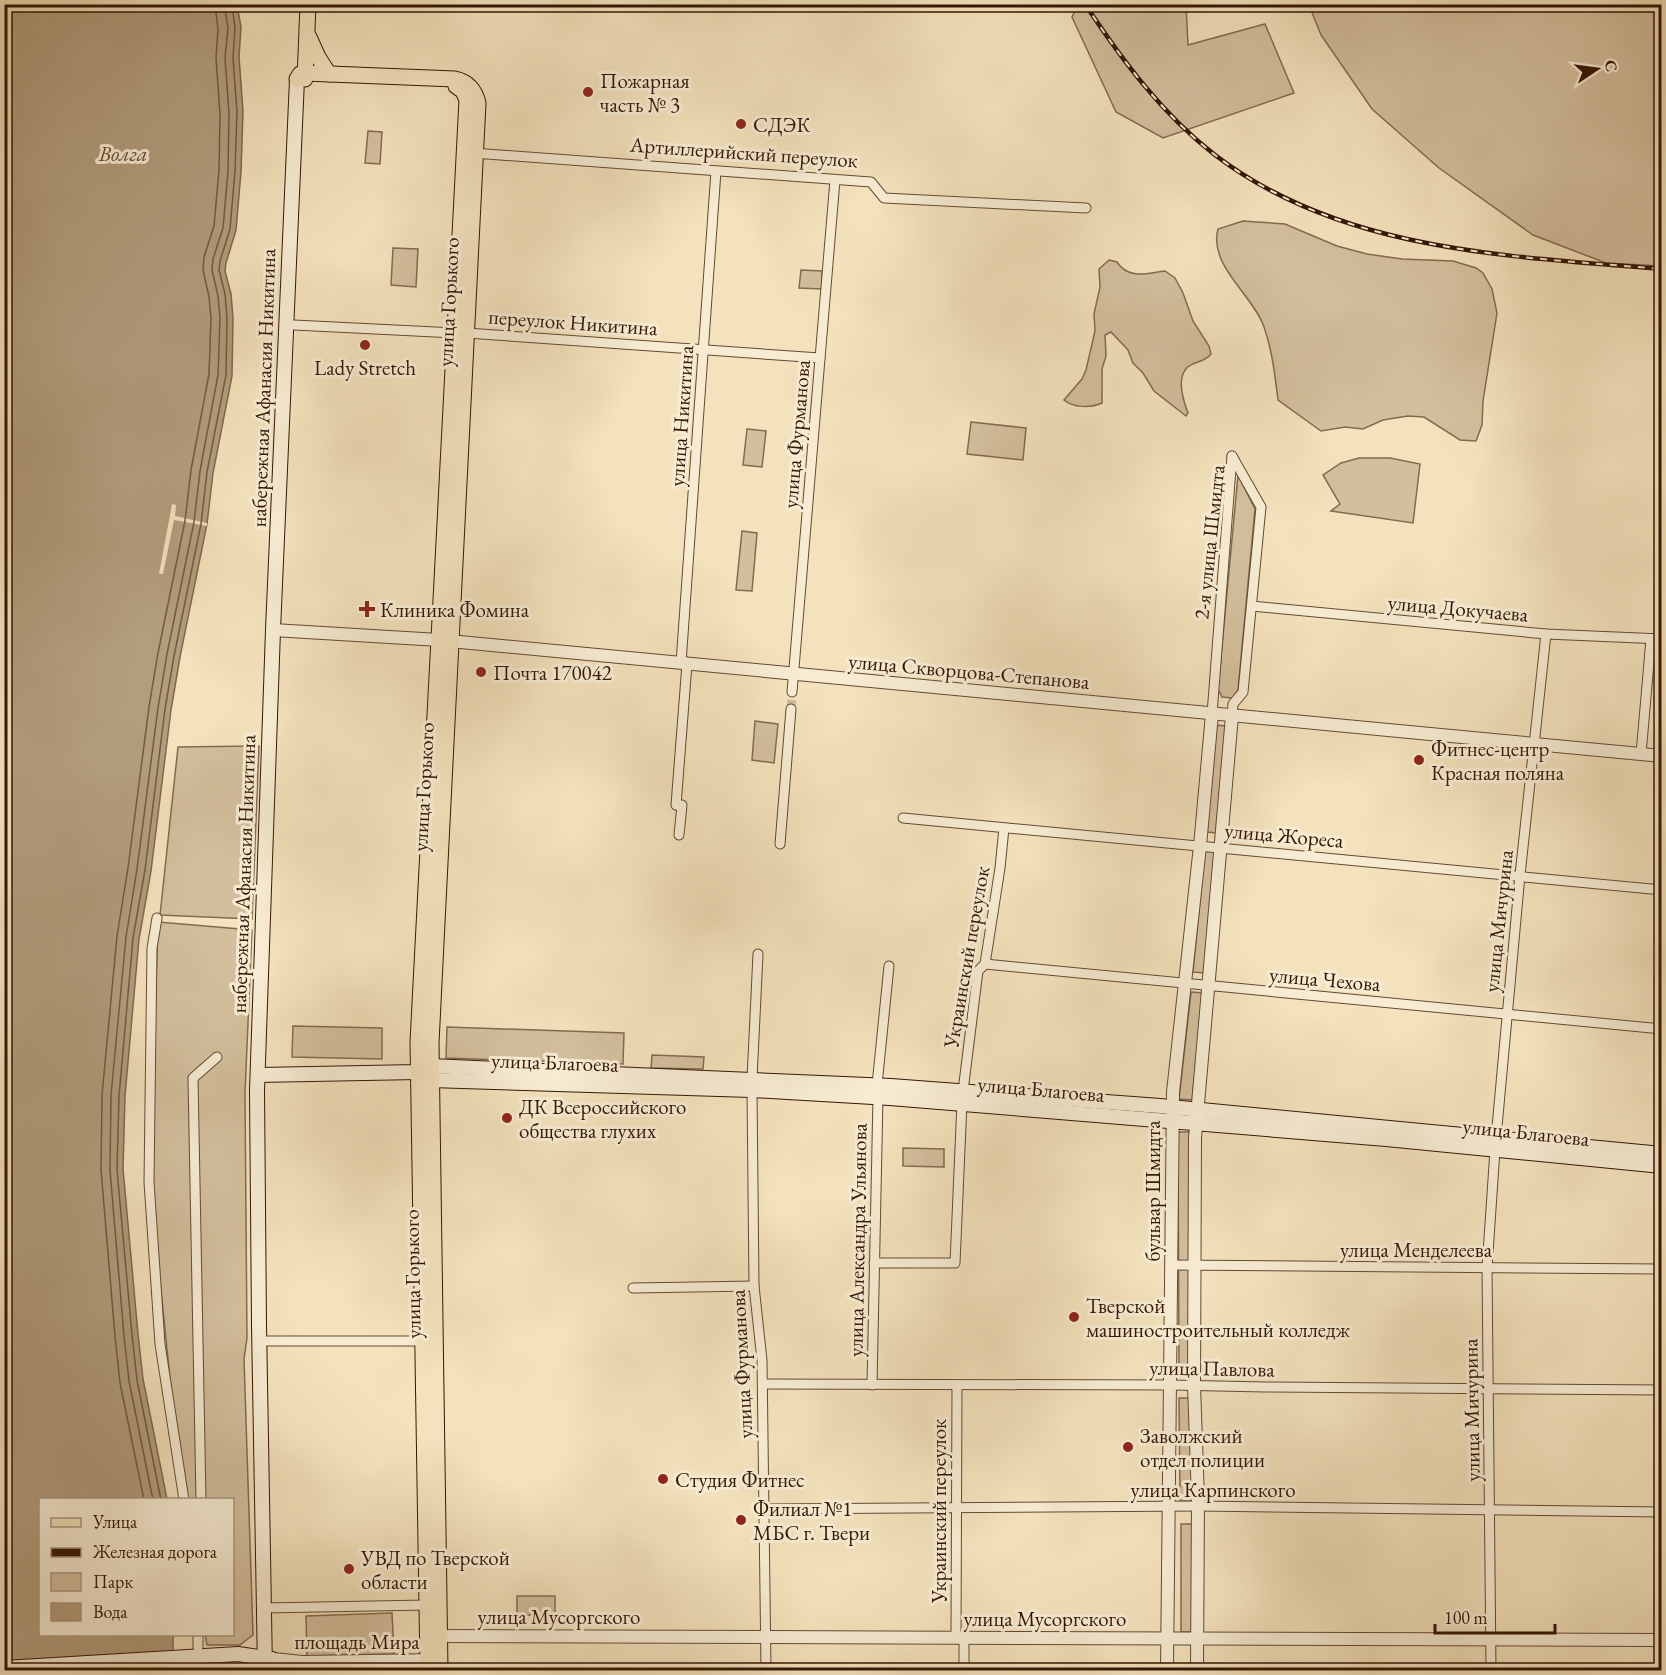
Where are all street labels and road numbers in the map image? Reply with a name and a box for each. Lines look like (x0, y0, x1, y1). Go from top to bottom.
street label: Артиллерийский переулок (628, 131, 859, 173)
street label: улица Горького (431, 237, 465, 367)
street label: набережная Афанасия Никитина (245, 248, 281, 528)
street label: переулок Никитина (488, 303, 659, 341)
street label: улица Никитина (663, 344, 699, 488)
street label: улица Фурманова (776, 358, 816, 510)
street label: 2-я улица Шмидта (1187, 463, 1231, 621)
street label: улица Докучаева (1387, 588, 1530, 628)
street label: улица Скворцова-Степанова (847, 647, 1091, 695)
street label: улица Горького (406, 722, 440, 852)
street label: набережная Афанасия Никитина (225, 734, 261, 1014)
street label: улица Жореса (1223, 816, 1345, 854)
street label: улица Мичурина (1477, 848, 1519, 994)
street label: Украинский переулок (937, 864, 995, 1051)
street label: улица Чехова (1268, 961, 1382, 997)
street label: улица Благоева (491, 1046, 620, 1078)
street label: улица Благоева (976, 1070, 1106, 1108)
street label: улица Благоева (1461, 1112, 1591, 1152)
street label: бульвар Шмидта (1139, 1120, 1166, 1262)
street label: улица Александра Ульянова (841, 1122, 873, 1357)
street label: улица Горького (397, 1209, 427, 1339)
street label: улица Менделеева (1340, 1236, 1493, 1263)
street label: улица Фурманова (724, 1288, 758, 1439)
street label: улица Мичурина (1456, 1338, 1486, 1482)
street label: улица Павлова (1149, 1353, 1276, 1383)
street label: Украинский переулок (925, 1419, 952, 1604)
street label: улица Карпинского (1130, 1476, 1296, 1503)
street label: улица Мусоргского (478, 1603, 640, 1630)
street label: улица Мусоргского (964, 1605, 1126, 1632)
street label: площадь Мира (294, 1628, 420, 1655)

